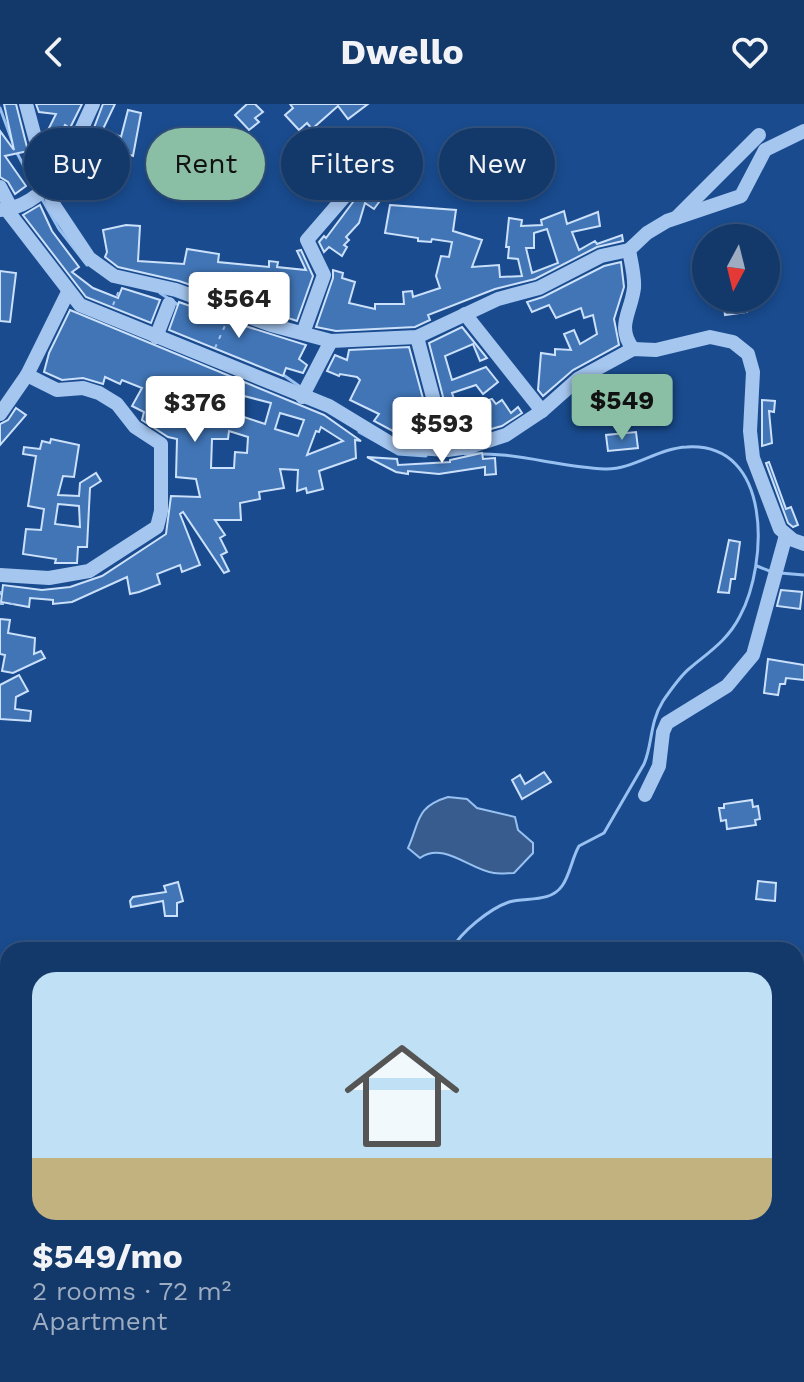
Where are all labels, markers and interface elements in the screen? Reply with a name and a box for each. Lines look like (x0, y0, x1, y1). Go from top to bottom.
icon: back (32, 30, 76, 74)
icon: heart (728, 30, 772, 74)
text: Dwello (340, 31, 464, 73)
chip: Buy (24, 128, 130, 200)
chip: Rent (146, 128, 265, 200)
chip: Filters (281, 128, 423, 200)
chip: New (439, 128, 555, 200)
north arrow (692, 224, 780, 312)
map controls (692, 224, 780, 312)
pin: $564 (192, 272, 286, 340)
text: $564 (207, 283, 271, 313)
pin: $549 (575, 374, 669, 442)
pin: $376 (148, 376, 242, 444)
text: $549 (590, 385, 654, 415)
text: $376 (164, 387, 226, 417)
pin: $593 (395, 397, 489, 465)
text: $593 (410, 408, 474, 438)
icon: home (330, 1024, 474, 1168)
text: $549/mo (32, 1236, 183, 1276)
text: 2 rooms · 72 m² (32, 1276, 231, 1306)
text: Apartment (32, 1306, 168, 1336)

